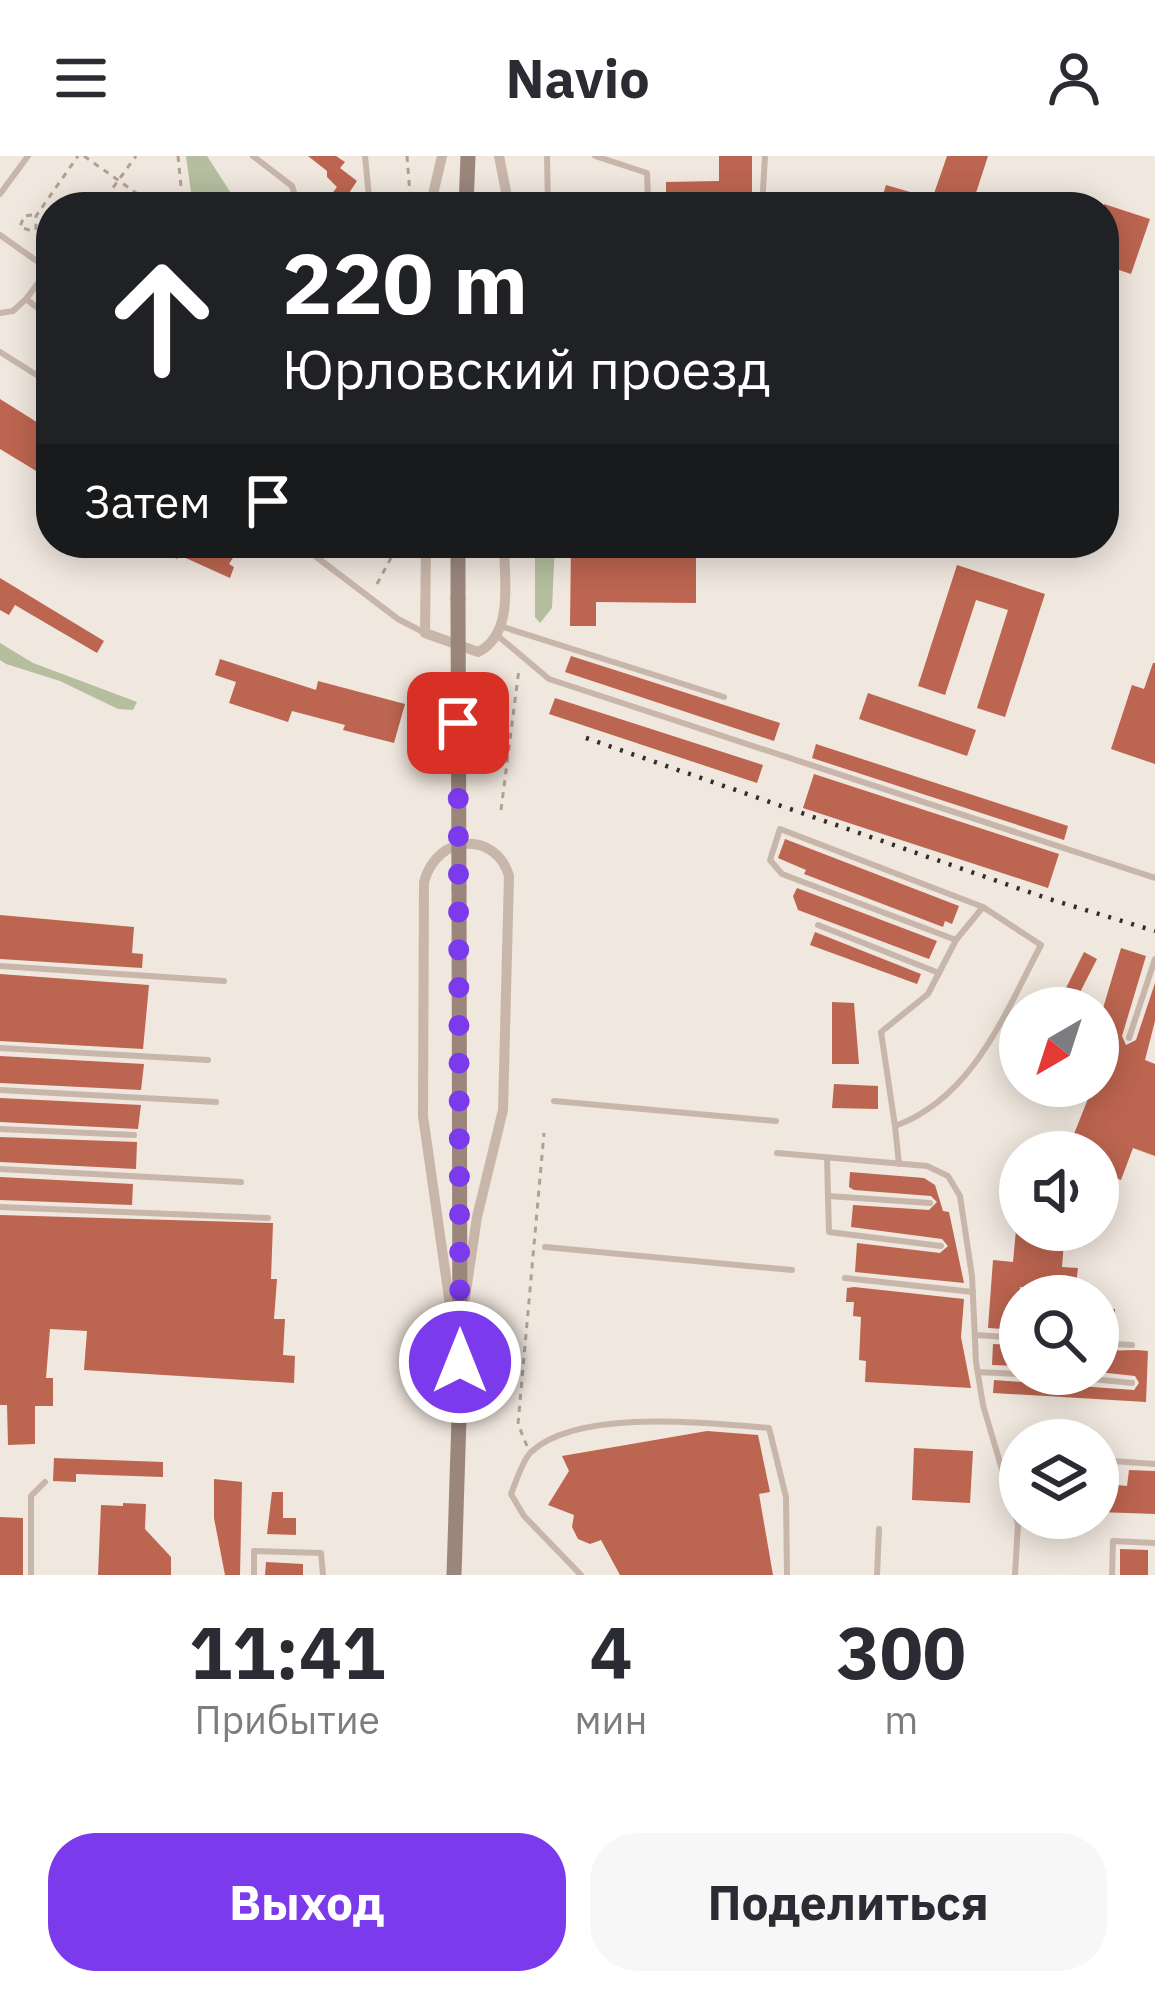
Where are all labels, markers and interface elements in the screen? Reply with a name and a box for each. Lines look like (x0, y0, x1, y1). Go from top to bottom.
text: Navio (505, 43, 650, 113)
icon: menu (48, 45, 114, 111)
icon: person (1041, 45, 1107, 111)
text: 220 m (282, 228, 528, 337)
icon: ahead (84, 240, 240, 396)
text: Юрловский проезд (282, 334, 770, 404)
icon: arrive (235, 468, 301, 534)
text: Затем (84, 472, 211, 530)
pin (407, 672, 509, 774)
icon: arrive (425, 690, 491, 756)
north arrow (999, 987, 1119, 1107)
map controls (999, 987, 1119, 1539)
button: sound (999, 1131, 1119, 1251)
button: search (999, 1275, 1119, 1395)
position arrow (397, 1299, 523, 1425)
button: layers (999, 1419, 1119, 1539)
text: 11:41 (189, 1605, 386, 1699)
text: 4 (589, 1605, 633, 1699)
text: 300 (836, 1605, 966, 1699)
text: Прибытие (194, 1694, 380, 1745)
text: мин (574, 1694, 647, 1745)
text: m (884, 1694, 918, 1745)
button: Выход (48, 1833, 566, 1971)
button: Поделиться (590, 1833, 1107, 1971)

